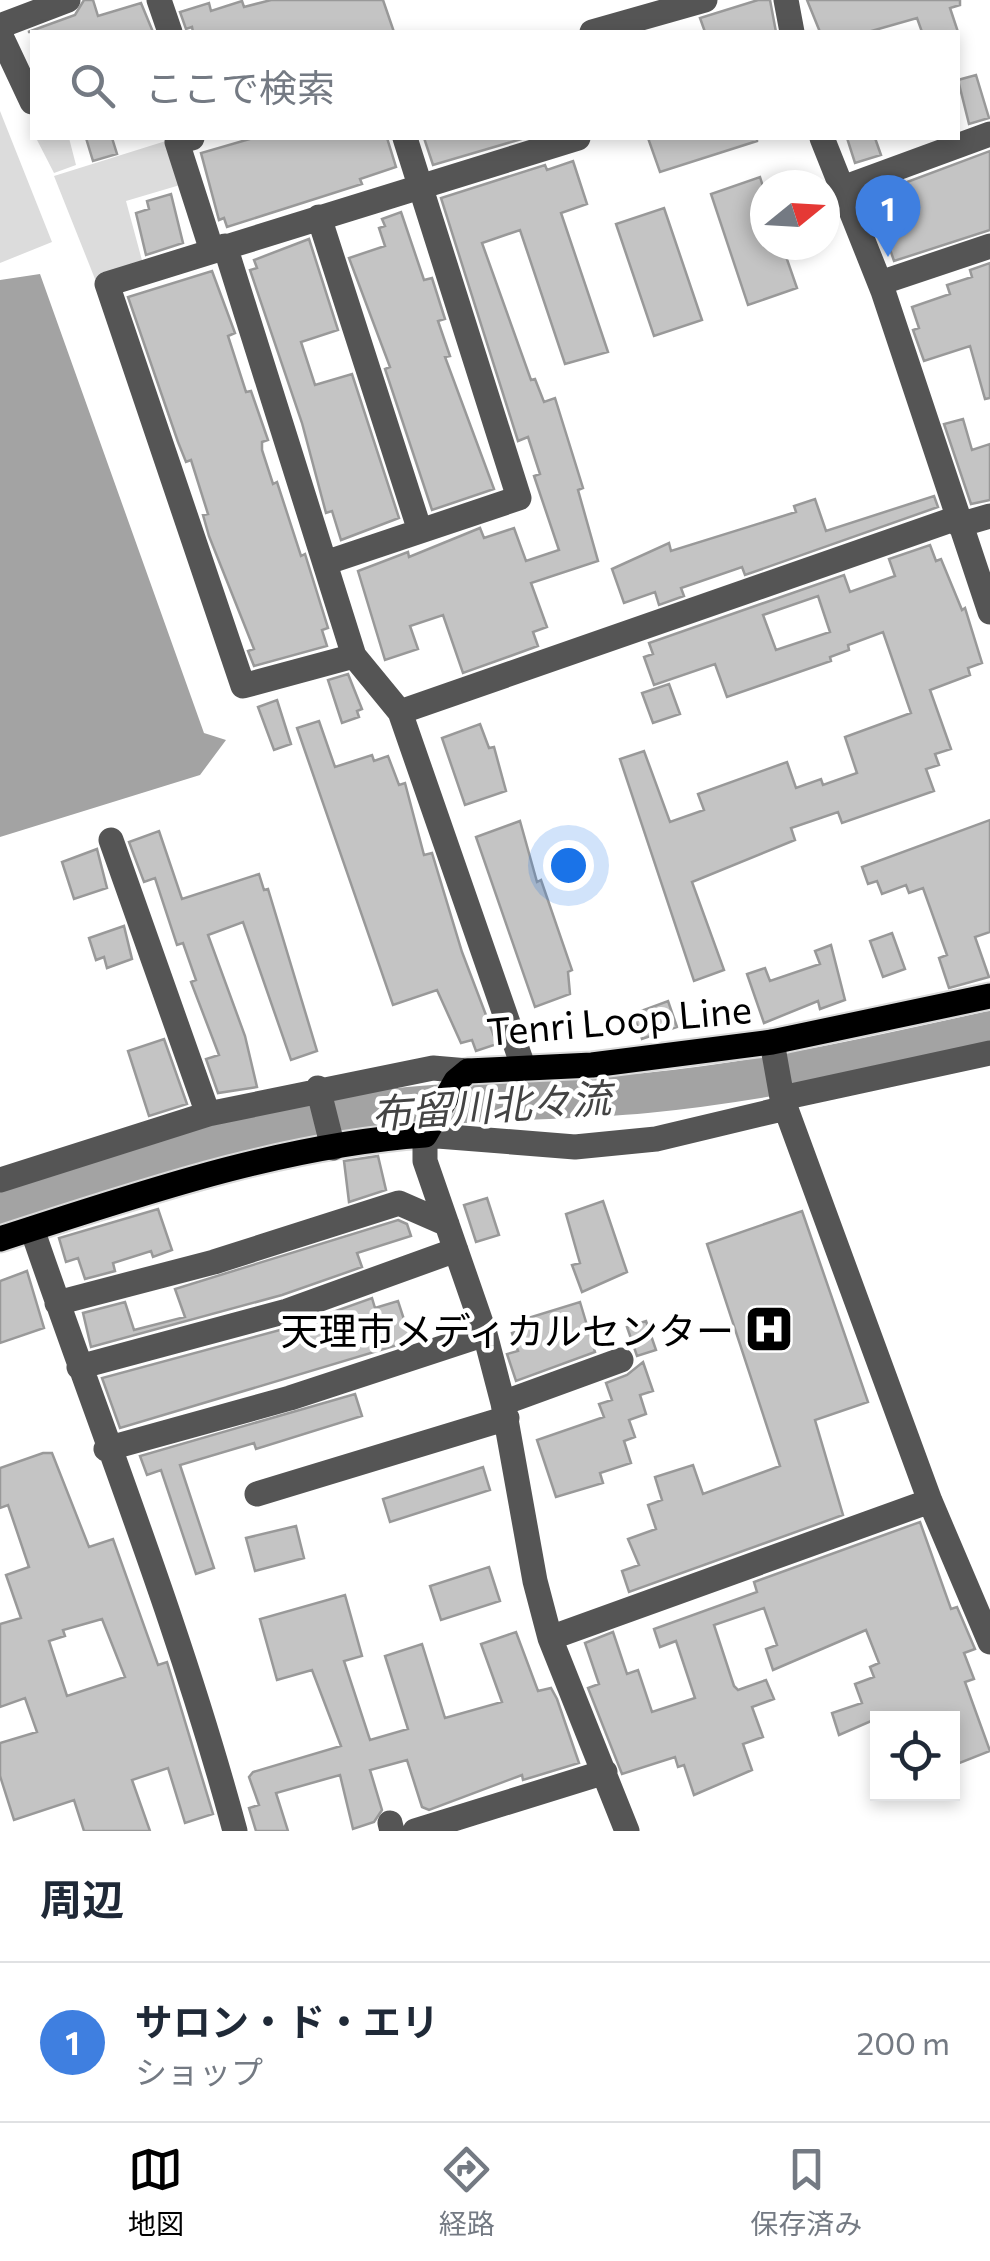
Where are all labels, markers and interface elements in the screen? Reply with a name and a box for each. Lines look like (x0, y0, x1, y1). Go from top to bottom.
search box (30, 30, 960, 140)
icon: search (65, 58, 120, 113)
text: ここで検索 (145, 63, 335, 110)
north arrow (750, 170, 840, 260)
pin: 1 (856, 174, 920, 257)
your location (543, 840, 594, 891)
street label: Tenri Loop Line (485, 984, 753, 1054)
water label: 布留川北々流 (370, 1071, 618, 1137)
hospital icon: 天理市メディカルセンター (743, 1303, 795, 1355)
place label: 天理市メディカルセンター (281, 1306, 734, 1353)
map controls (870, 1711, 960, 1801)
button: locate (870, 1711, 960, 1801)
text: 周辺 (40, 1872, 124, 1924)
text: サロン・ド・エリ (135, 1997, 439, 2044)
text: 1 (65, 2022, 80, 2062)
text: 200 m (857, 2022, 950, 2062)
text: ショップ (135, 2051, 263, 2091)
tab: 地図 (128, 2142, 184, 2242)
tab: 経路 (439, 2142, 495, 2242)
tab: 保存済み (750, 2142, 862, 2242)

